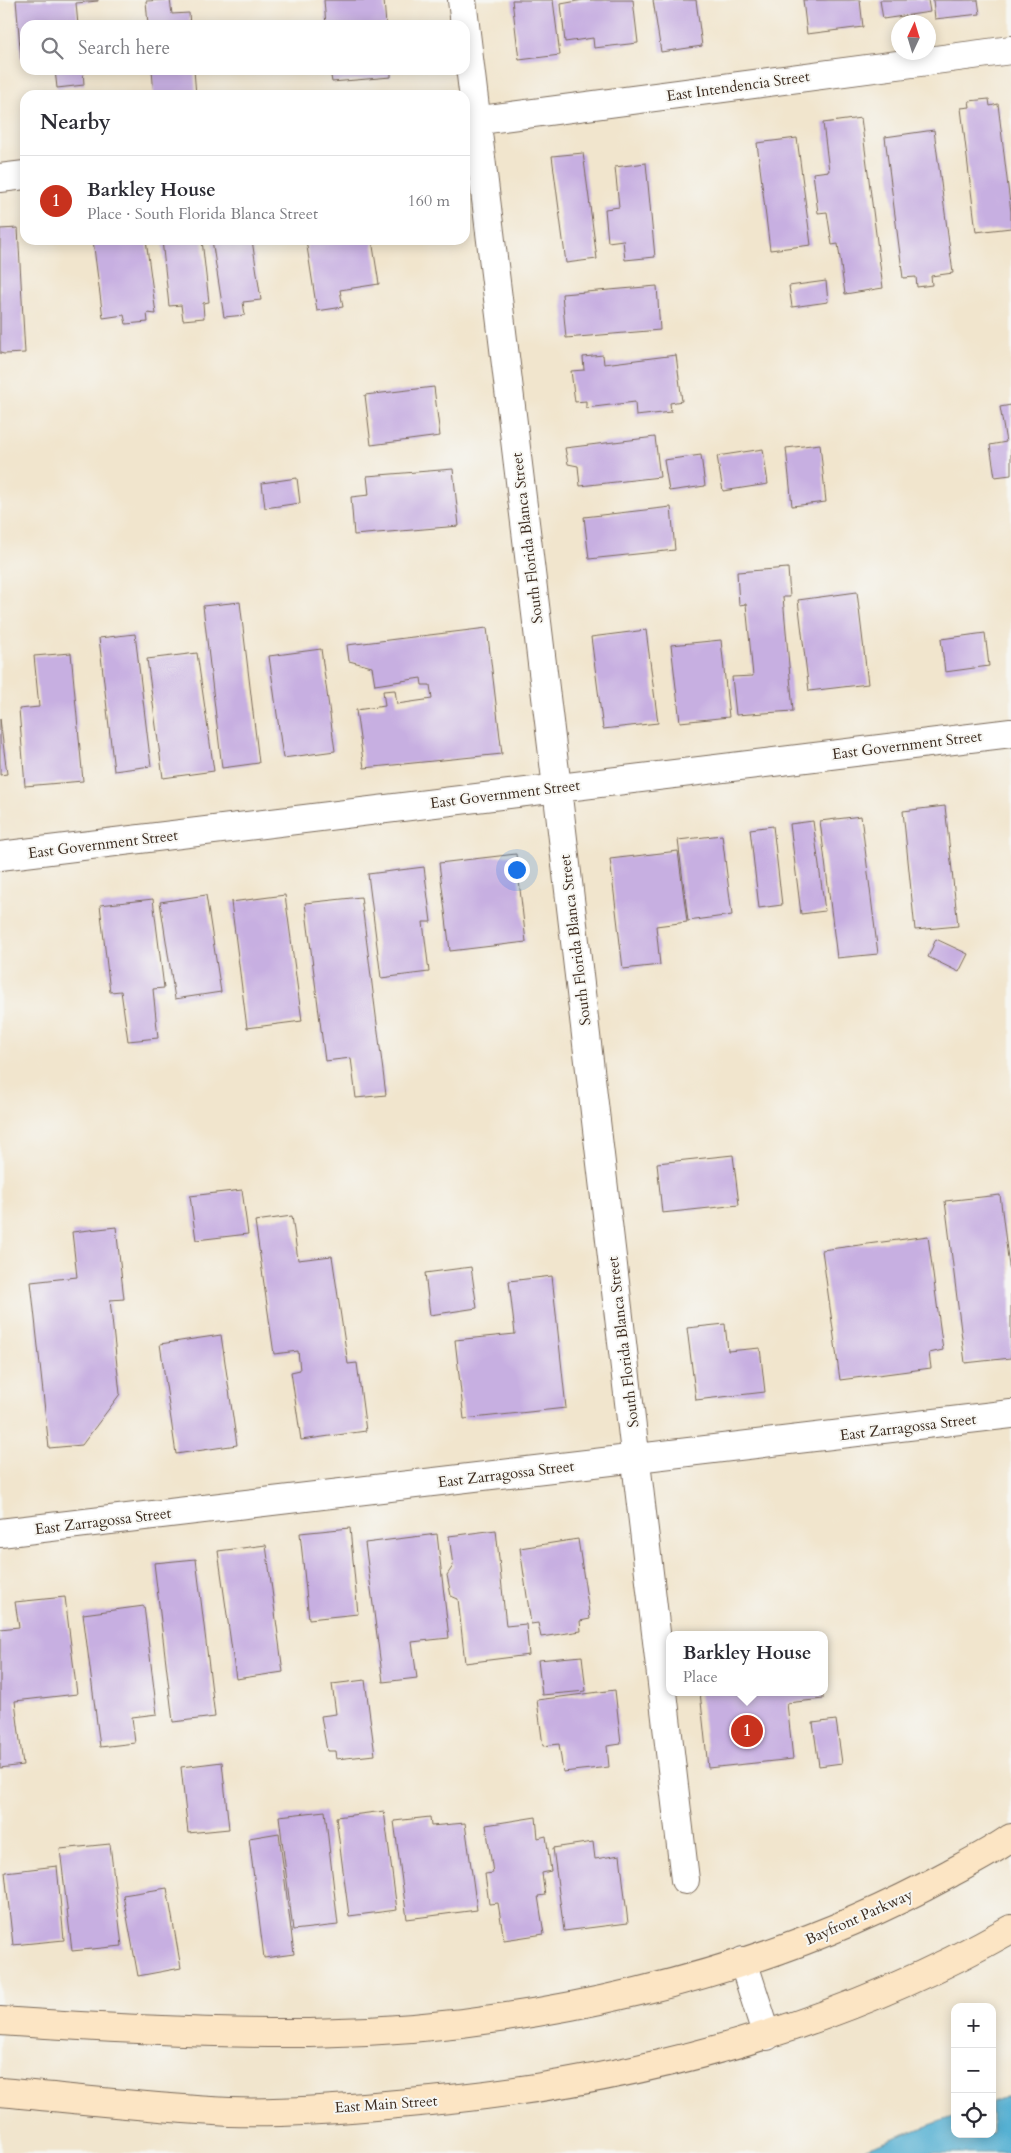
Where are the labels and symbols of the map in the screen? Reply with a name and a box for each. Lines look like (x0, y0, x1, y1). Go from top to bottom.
north arrow (891, 15, 936, 60)
street label: East Intendencia Street (665, 66, 811, 106)
street label: South Florida Blanca Street (507, 451, 547, 625)
street label: East Government Street (831, 726, 983, 764)
street label: East Government Street (429, 775, 581, 813)
street label: East Government Street (27, 825, 179, 863)
street label: South Florida Blanca Street (555, 853, 595, 1027)
your location (504, 857, 530, 883)
street label: South Florida Blanca Street (603, 1255, 643, 1429)
street label: East Zarragossa Street (839, 1409, 978, 1445)
street label: East Zarragossa Street (437, 1456, 576, 1492)
street label: East Zarragossa Street (34, 1503, 173, 1539)
pin: 1 (731, 1712, 763, 1750)
street label: Bayfront Parkway (802, 1884, 916, 1950)
street label: East Main Street (334, 2090, 438, 2118)

